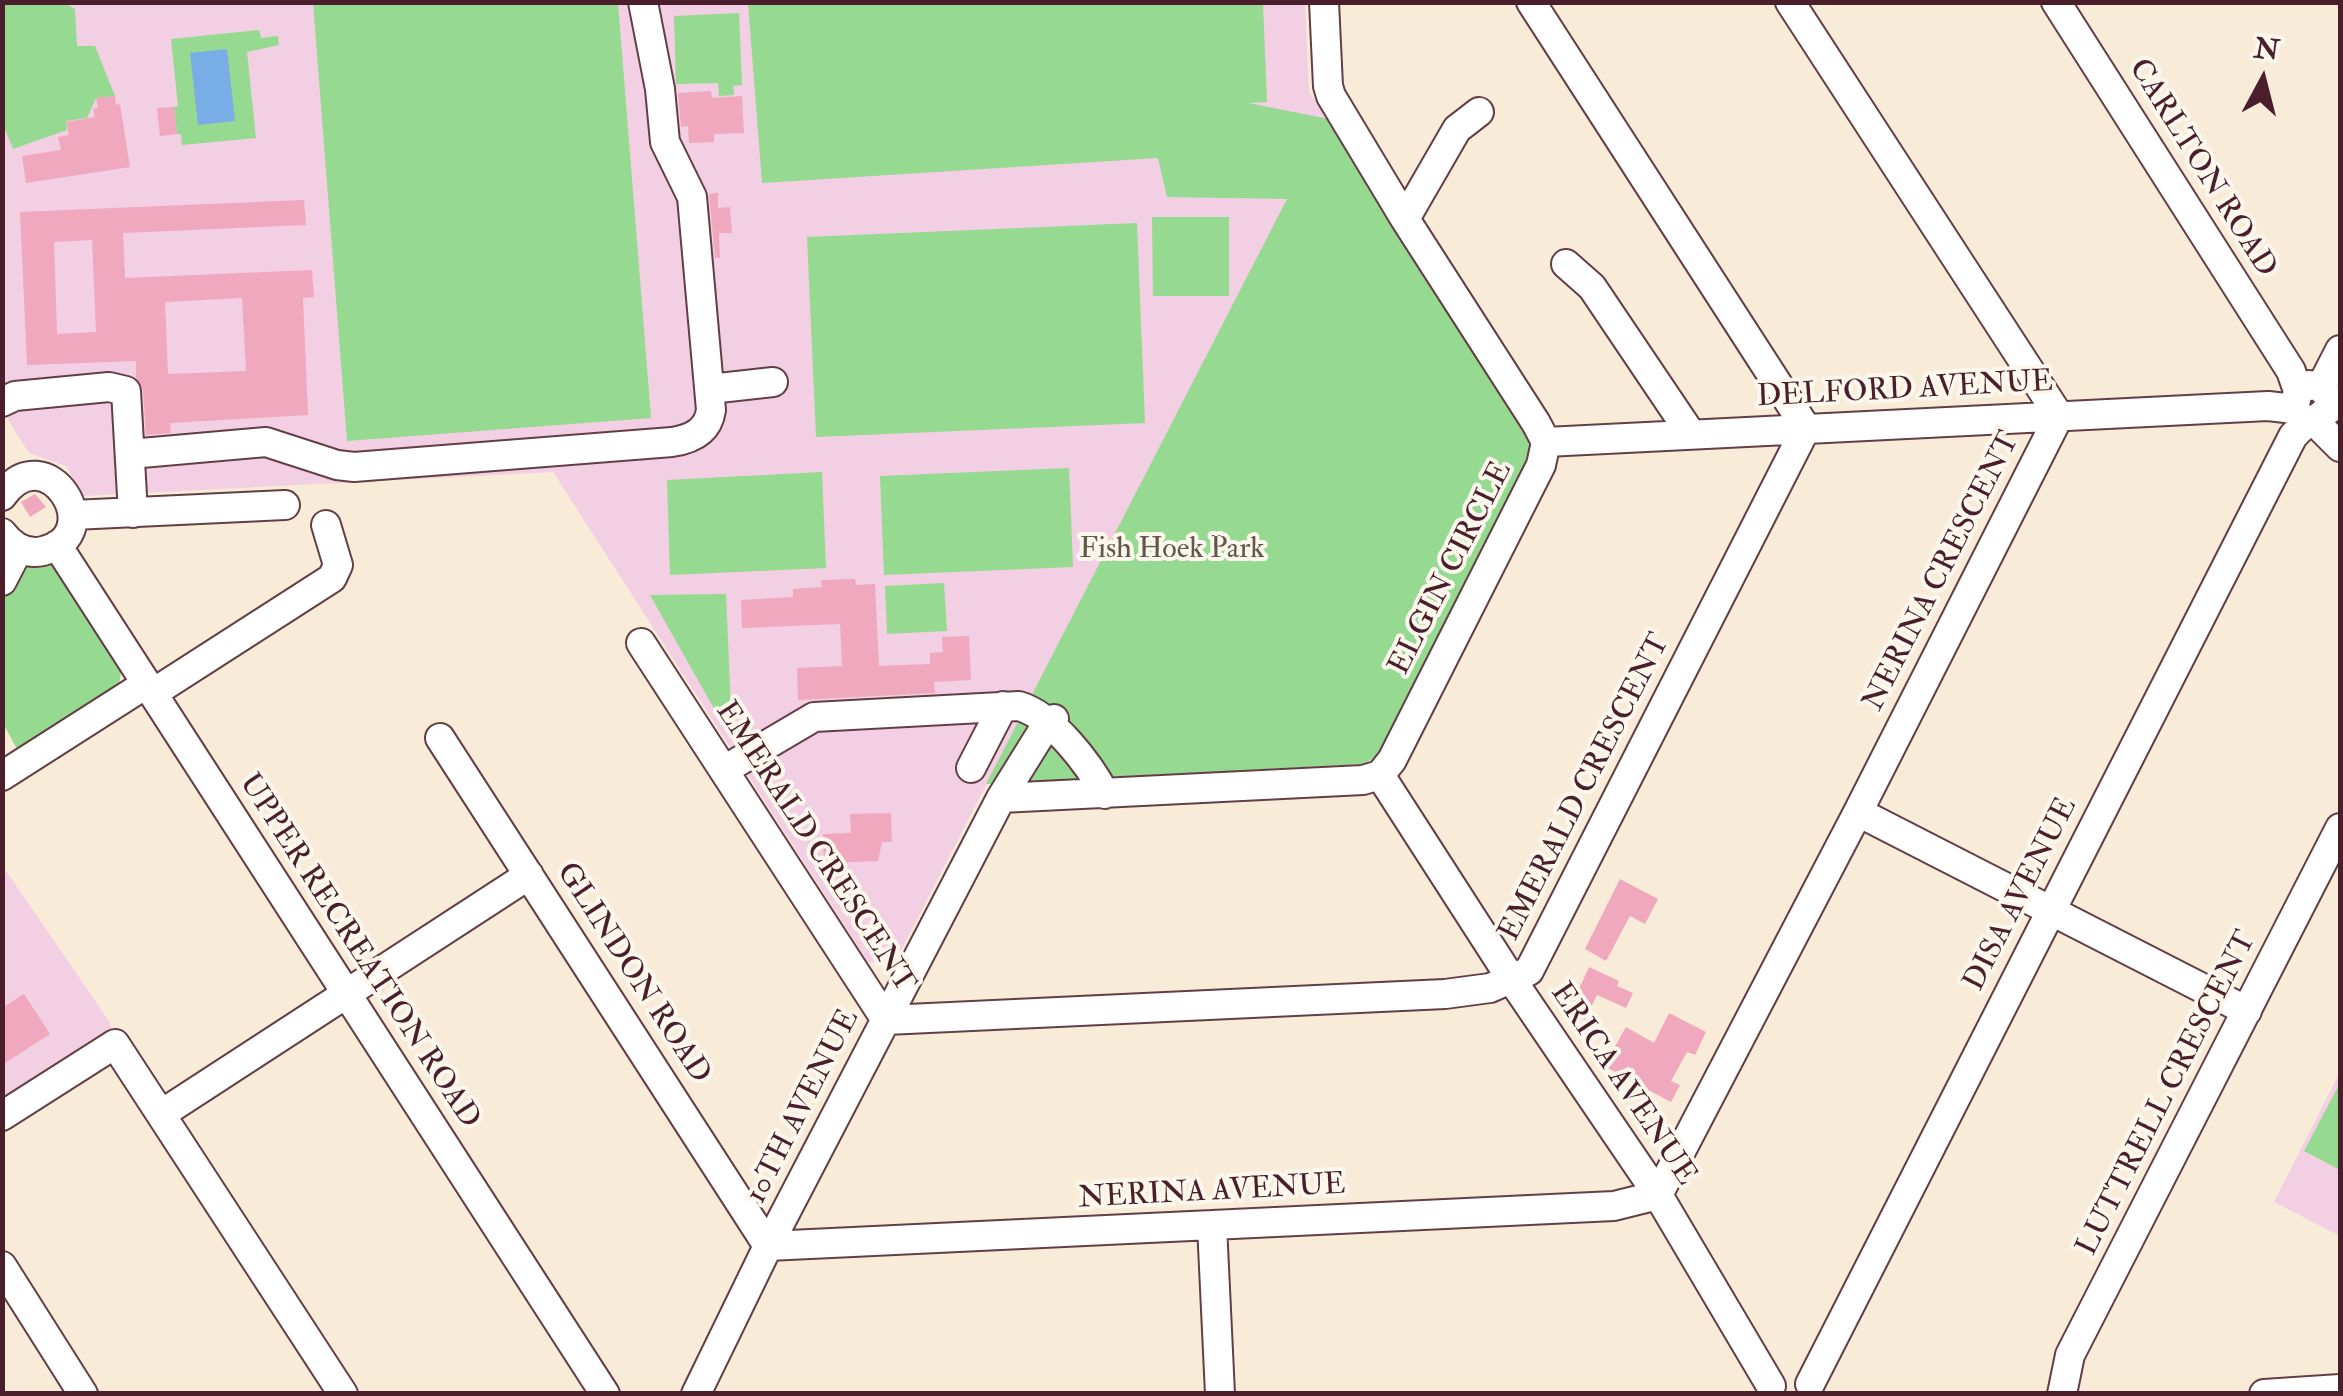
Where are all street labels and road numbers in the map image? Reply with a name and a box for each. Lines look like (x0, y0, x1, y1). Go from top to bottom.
street label: CARLTON ROAD (2119, 53, 2283, 285)
street label: DELFORD AVENUE (1756, 365, 2054, 417)
street label: NERINA CRESCENT (1857, 426, 2029, 718)
street label: ELGIN CIRCLE (1383, 456, 1521, 682)
street label: EMERALD CRESCENT (1493, 628, 1679, 948)
street label: EMERALD CRESCENT (706, 696, 922, 1000)
street label: UPPER RECREATION ROAD (230, 768, 486, 1136)
street label: DISA AVENUE (1958, 792, 2086, 998)
street label: GLINDON ROAD (547, 857, 717, 1091)
street label: LUTTRELL CRESCENT (2070, 926, 2266, 1262)
street label: ERICA AVENUE (1541, 977, 1703, 1193)
street label: 10TH AVENUE (740, 1004, 868, 1210)
street label: NERINA AVENUE (1078, 1168, 1346, 1218)

